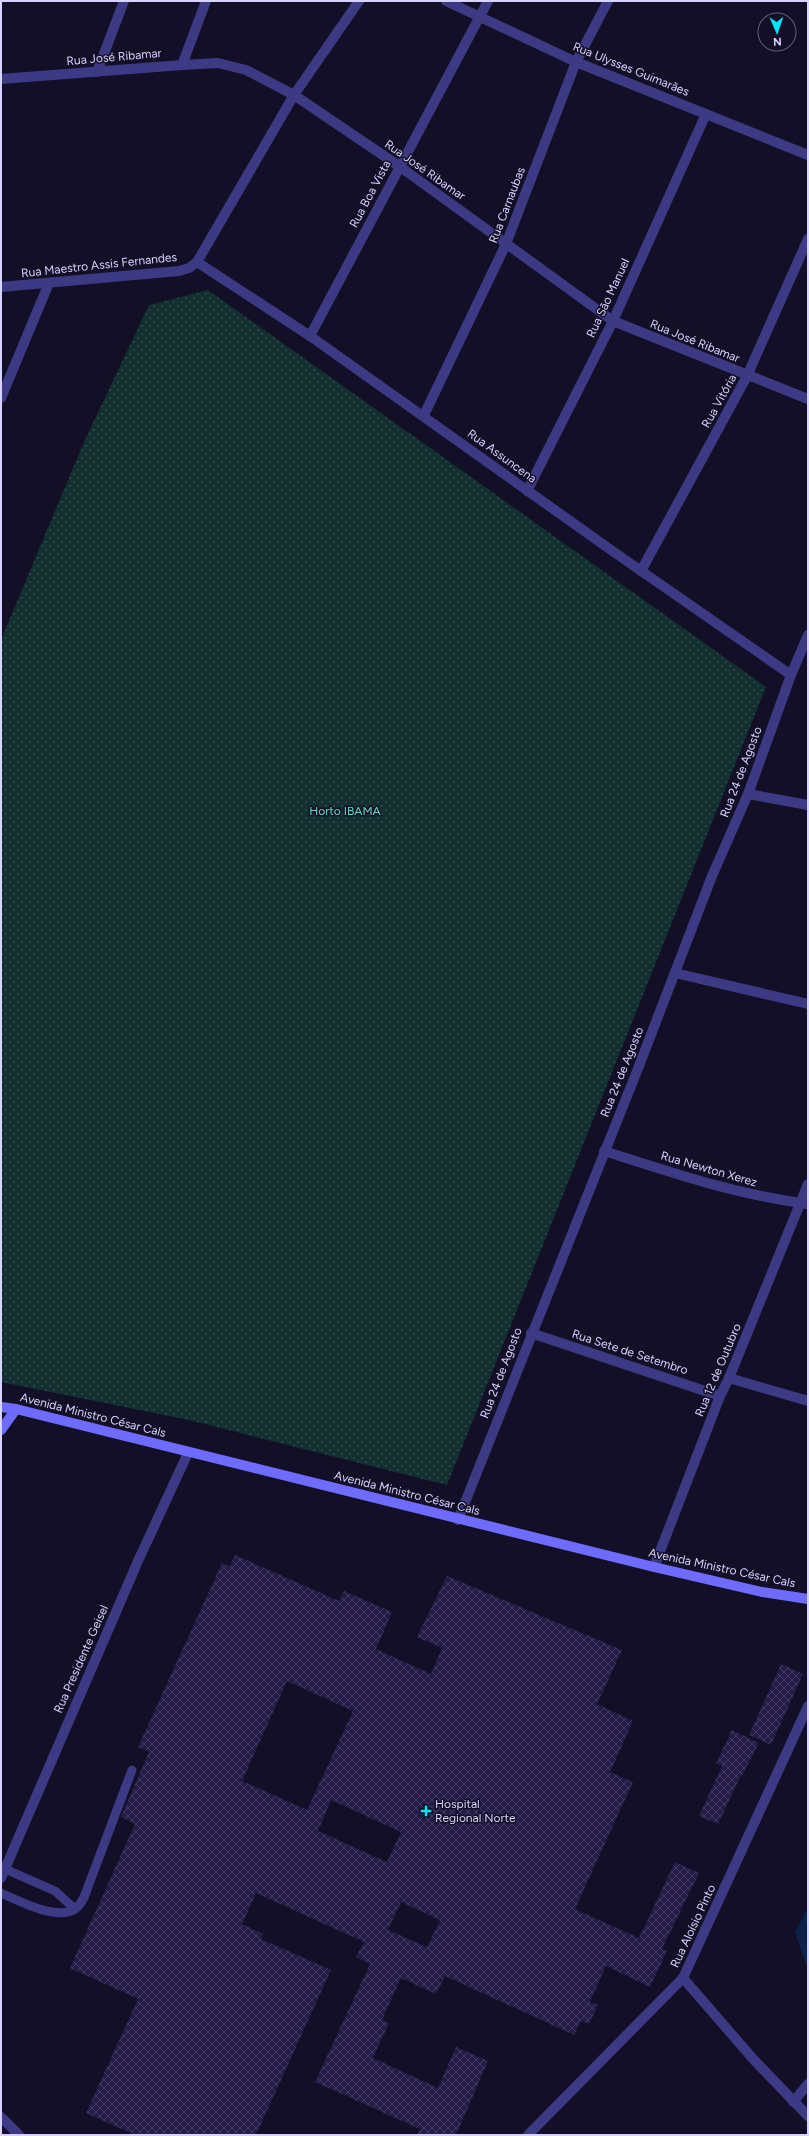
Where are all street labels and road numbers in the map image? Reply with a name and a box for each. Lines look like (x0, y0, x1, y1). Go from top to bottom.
street label: Rua Ulysses Guimarães (571, 39, 692, 99)
street label: Rua José Ribamar (66, 46, 162, 68)
street label: Rua José Ribamar (382, 137, 468, 203)
street label: Rua Boa Vista (346, 158, 394, 230)
street label: Rua Carnaubas (486, 165, 528, 245)
street label: Rua Maestro Assis Fernandes (20, 250, 178, 280)
street label: Rua São Manuel (584, 256, 632, 340)
street label: Rua José Ribamar (648, 317, 742, 365)
street label: Rua Vitória (699, 372, 739, 430)
street label: Rua Assuncena (465, 426, 539, 486)
street label: Rua 24 de Agosto (717, 725, 765, 819)
street label: Rua 24 de Agosto (598, 1025, 646, 1119)
street label: Rua Newton Xerez (659, 1149, 759, 1189)
street label: Rua 12 de Outubro (692, 1321, 744, 1419)
street label: Rua 24 de Agosto (477, 1326, 525, 1420)
street label: Rua Sete de Setembro (570, 1327, 690, 1377)
street label: Avenida Ministro César Cals (19, 1390, 168, 1440)
street label: Avenida Ministro César Cals (333, 1468, 482, 1518)
street label: Avenida Ministro César Cals (647, 1546, 797, 1590)
street label: Rua Presidente Geisel (51, 1603, 111, 1715)
street label: Rua Aloísio Pinto (668, 1882, 718, 1970)

